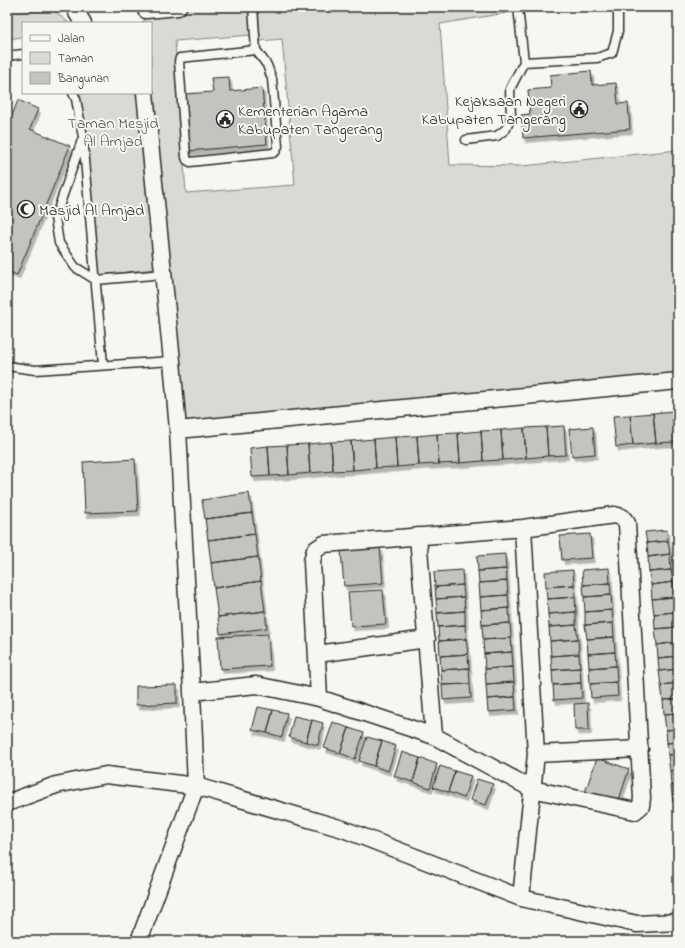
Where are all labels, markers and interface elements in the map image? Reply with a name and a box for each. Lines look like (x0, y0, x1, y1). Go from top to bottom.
legend (22, 22, 152, 94)
text: Jalan (58, 30, 85, 48)
text: Taman (58, 50, 93, 68)
text: Bangunan (57, 70, 109, 89)
place label: Kejaksaan Negeri Kabupaten Tangerang (422, 90, 566, 132)
public building icon: Kejaksaan Negeri Kabupaten Tangerang (569, 99, 589, 119)
place label: Kementerian Agama Kabupaten Tangerang (238, 100, 382, 142)
public building icon: Kementerian Agama Kabupaten Tangerang (215, 109, 235, 129)
park label: Taman Mesjid Al Amjad (68, 112, 158, 154)
mosque icon: Masjid Al Amjad (16, 199, 36, 219)
place label: Masjid Al Amjad (39, 199, 144, 223)

